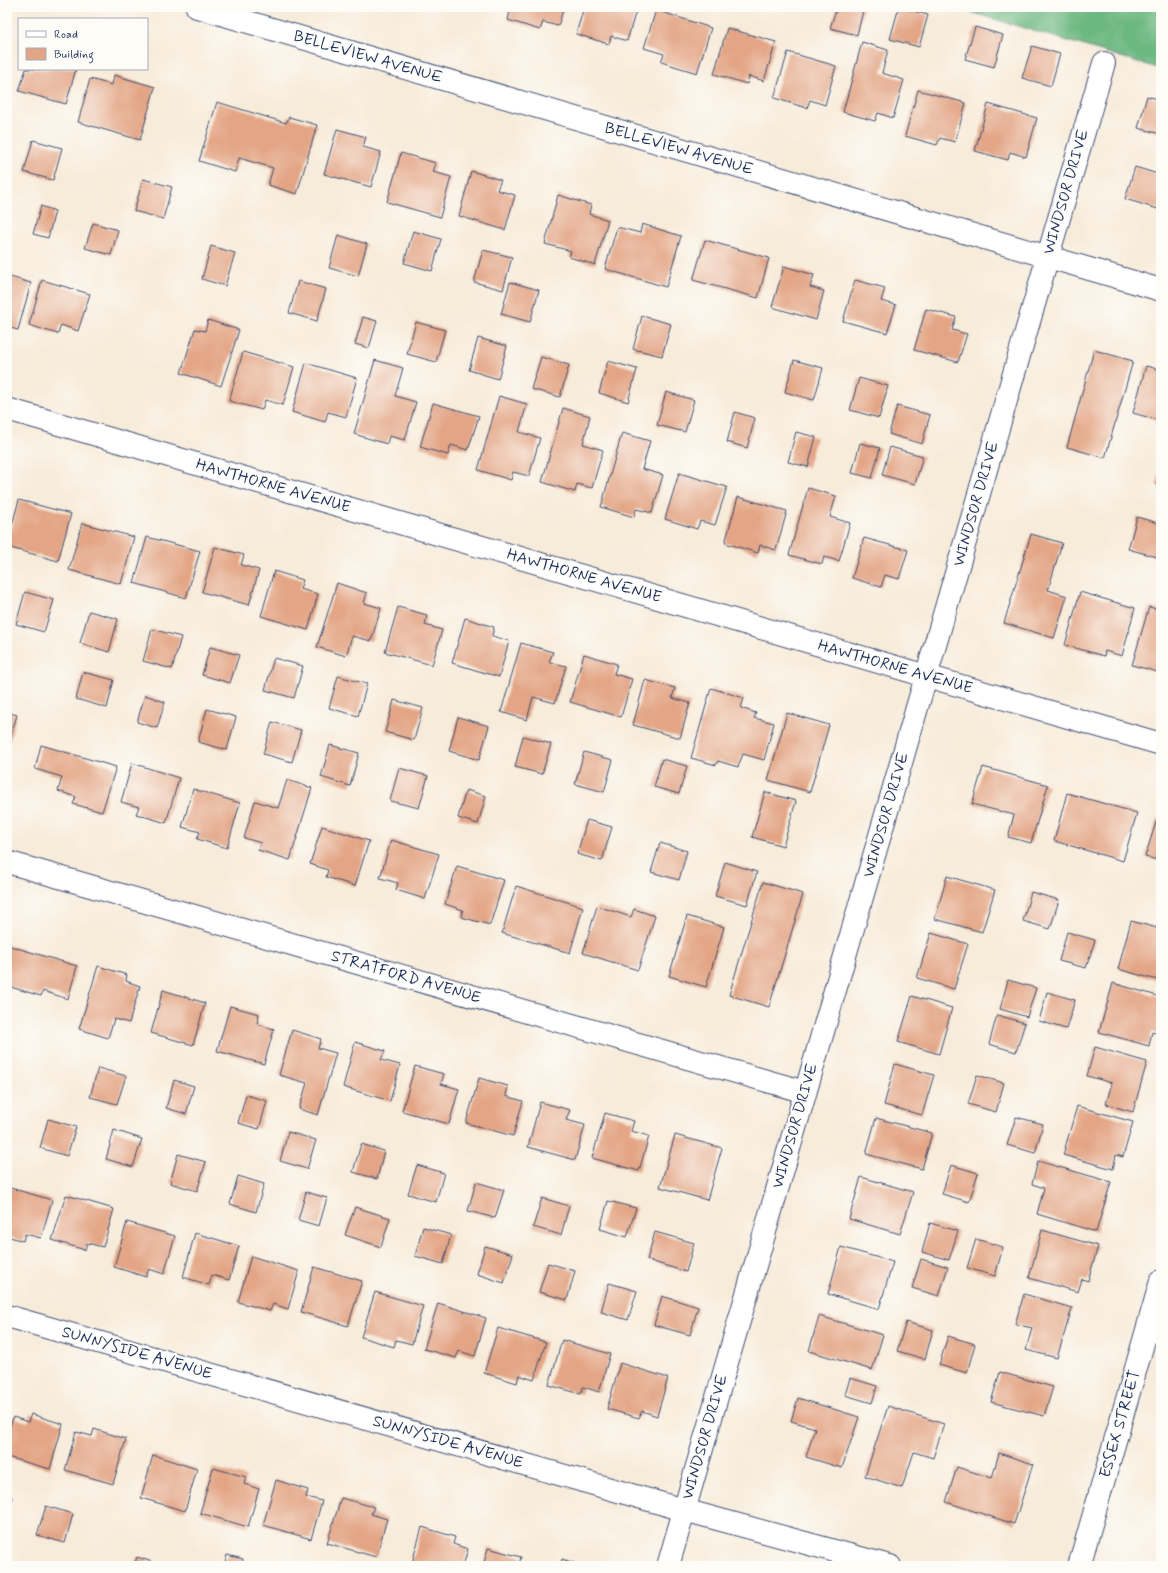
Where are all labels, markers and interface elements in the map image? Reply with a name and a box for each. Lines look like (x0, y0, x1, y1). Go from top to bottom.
legend (18, 18, 148, 70)
street label: BELLEVIEW AVENUE (291, 26, 445, 88)
text: Road (54, 27, 78, 43)
text: Building (54, 47, 94, 64)
street label: BELLEVIEW AVENUE (602, 118, 756, 180)
street label: WINDSOR DRIVE (1038, 127, 1094, 257)
street label: WINDSOR DRIVE (948, 439, 1004, 569)
street label: HAWTHORNE AVENUE (193, 454, 353, 518)
street label: HAWTHORNE AVENUE (504, 544, 664, 608)
street label: HAWTHORNE AVENUE (815, 635, 975, 699)
street label: WINDSOR DRIVE (858, 750, 914, 880)
street label: STRATFORD AVENUE (329, 946, 483, 1008)
street label: WINDSOR DRIVE (767, 1061, 823, 1191)
street label: SUNNYSIDE AVENUE (59, 1321, 215, 1385)
street label: ESSEX STREET (1095, 1368, 1145, 1480)
street label: WINDSOR DRIVE (677, 1372, 733, 1502)
street label: SUNNYSIDE AVENUE (370, 1410, 526, 1474)

